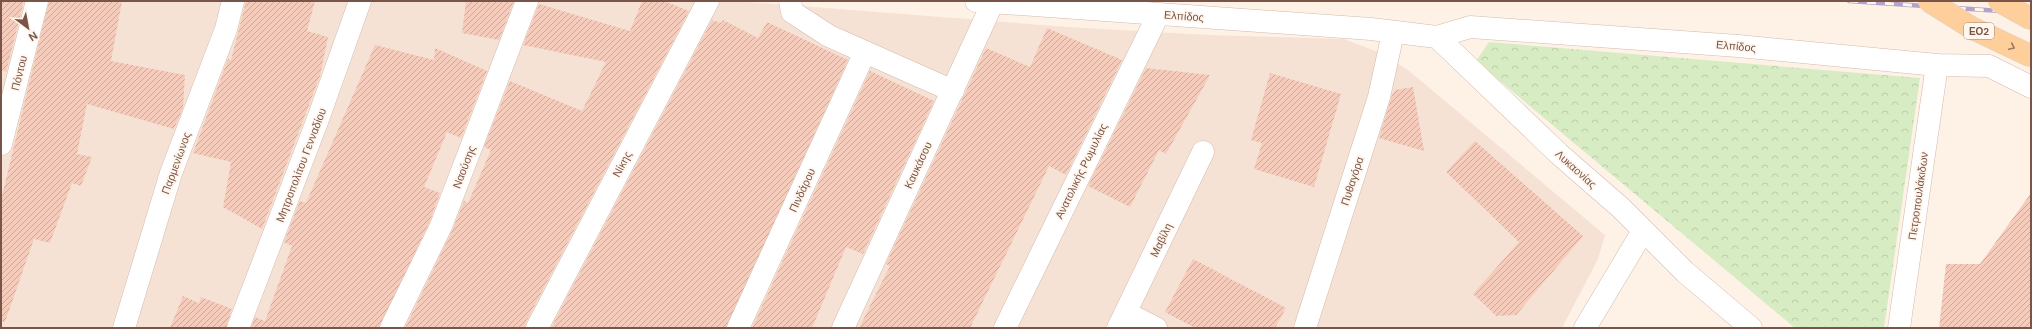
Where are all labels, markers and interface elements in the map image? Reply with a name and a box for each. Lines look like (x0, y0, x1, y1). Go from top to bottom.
north arrow (8, 8, 48, 48)
street label: Ελπίδος (1164, 8, 1204, 24)
road number: ΕΟ2 (1964, 23, 1994, 39)
text: N (26, 28, 40, 45)
street label: Ελπίδος (1715, 37, 1757, 55)
one-way arrow (2008, 42, 2016, 50)
street label: Πόντου (8, 54, 30, 92)
street label: Μητροπολίτου Γενναδίου (273, 106, 329, 224)
street label: Ανατολικής Ρωμυλίας (1052, 121, 1110, 221)
street label: Παρμενίωνος (158, 130, 194, 196)
street label: Καυκάσου (901, 139, 935, 191)
street label: Ναούσης (449, 144, 479, 190)
street label: Λυκαονίας (1552, 147, 1600, 191)
street label: Νίκης (609, 149, 635, 179)
street label: Πετροπουλάκιδων (1905, 151, 1931, 241)
street label: Πυθαγόρα (1338, 154, 1367, 207)
street label: Πινδάρου (786, 166, 818, 214)
street label: Μαβίλη (1147, 221, 1175, 259)

